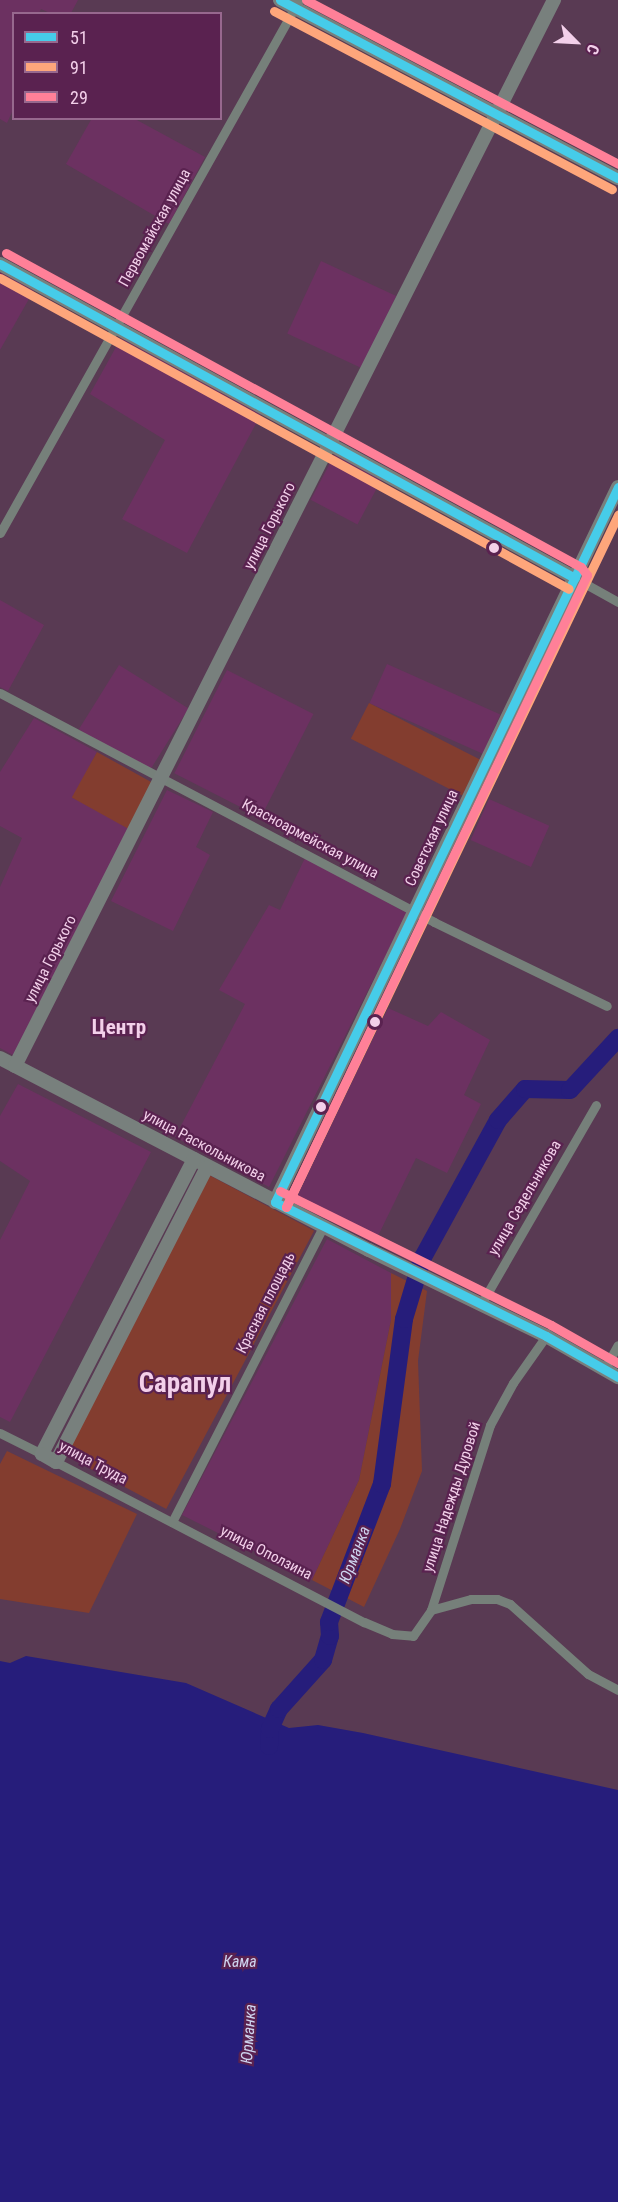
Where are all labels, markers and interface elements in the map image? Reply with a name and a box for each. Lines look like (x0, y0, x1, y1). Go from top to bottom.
legend (12, 12, 222, 120)
north arrow (546, 12, 606, 72)
text: 51 (70, 27, 88, 48)
text: С (582, 41, 603, 58)
text: 91 (70, 57, 88, 78)
text: 29 (70, 87, 88, 108)
street label: Первомайская улица (115, 166, 195, 290)
street label: улица Горького (240, 479, 300, 573)
unlabelled marker (488, 542, 500, 554)
street label: Советская улица (402, 787, 462, 889)
street label: Красноармейская улица (239, 795, 381, 883)
street label: улица Горького (21, 912, 81, 1006)
district label: Центр (92, 1014, 146, 1040)
unlabelled marker (369, 1016, 381, 1028)
unlabelled marker (315, 1101, 327, 1113)
street label: улица Раскольникова (140, 1106, 268, 1186)
street label: улица Седельникова (485, 1137, 565, 1259)
street label: Красная площадь (233, 1249, 299, 1357)
district label: Сарапул (139, 1368, 231, 1400)
street label: улица Надежды Дуровой (419, 1420, 485, 1574)
street label: улица Труда (56, 1437, 130, 1489)
street label: улица Оползина (217, 1522, 315, 1584)
water label: Юрманка (335, 1524, 375, 1586)
water label: Кама (223, 1952, 257, 1972)
water label: Юрманка (237, 2003, 261, 2065)

